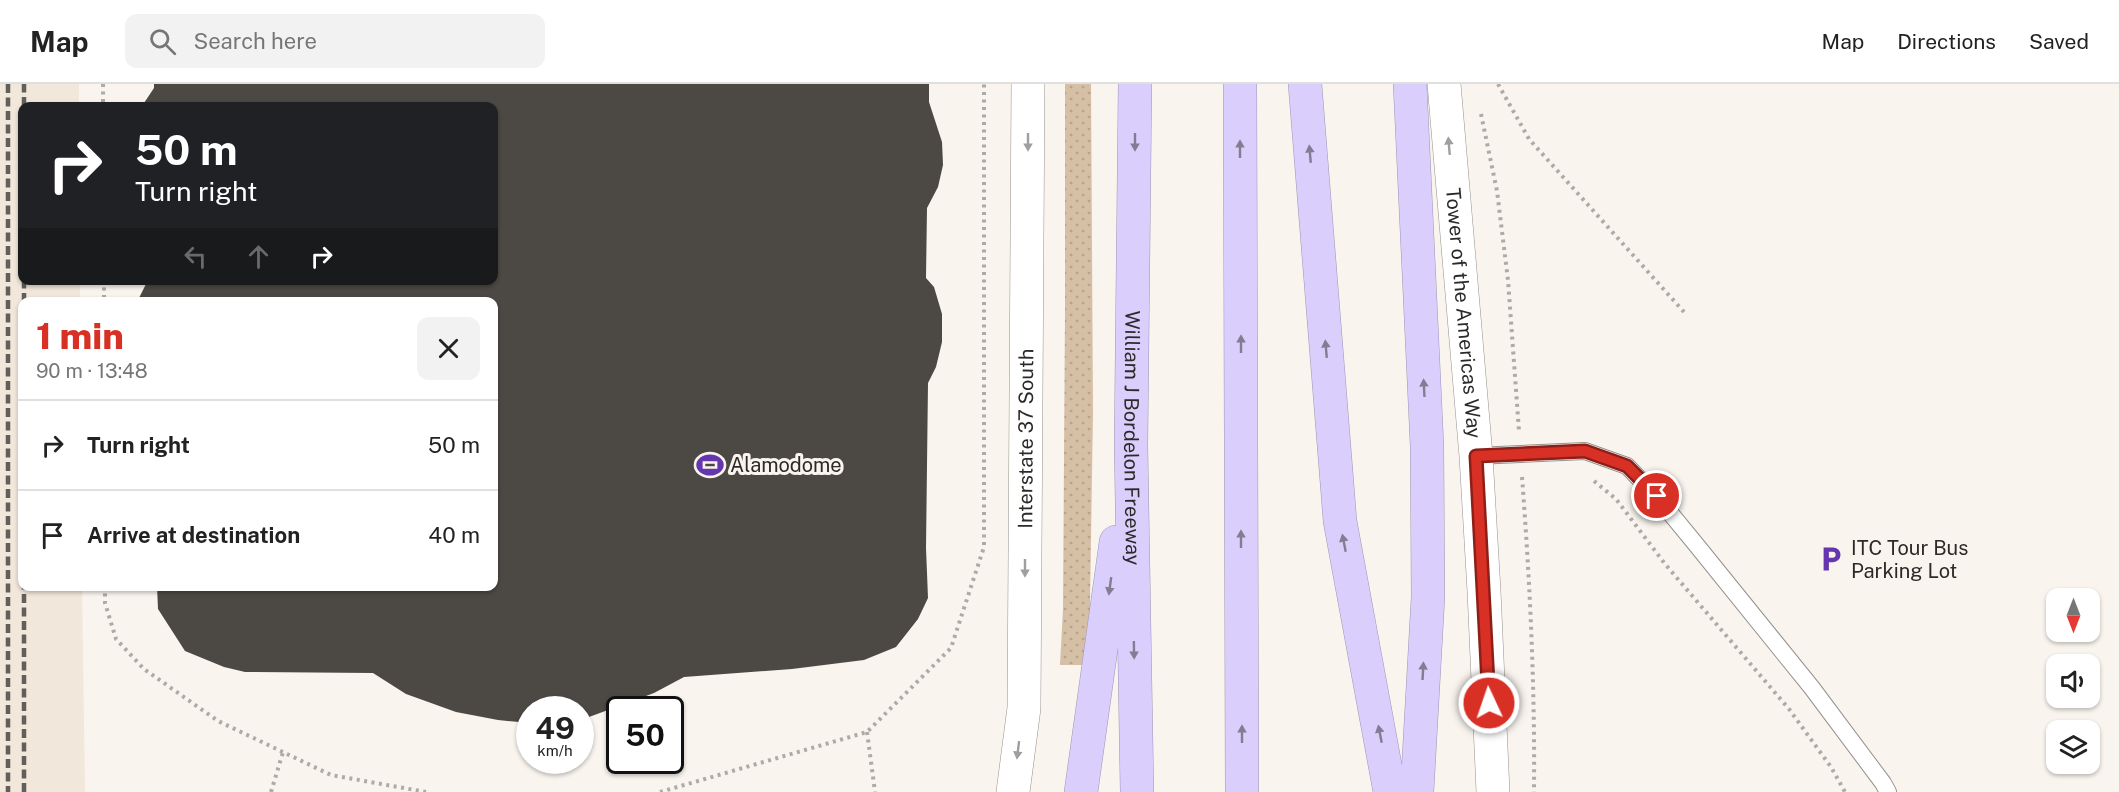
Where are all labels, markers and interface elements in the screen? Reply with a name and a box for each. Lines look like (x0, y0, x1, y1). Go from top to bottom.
search box (125, 14, 545, 68)
text: Map (30, 25, 89, 58)
icon: search (146, 25, 179, 58)
text: Search here (194, 28, 317, 54)
text: Map (1822, 29, 1864, 54)
text: Directions (1897, 29, 1996, 54)
text: Saved (2029, 29, 2089, 54)
text: 50 m (135, 125, 238, 174)
icon: right (36, 126, 114, 204)
one-way arrow (1023, 133, 1033, 152)
one-way arrow (1130, 133, 1140, 152)
one-way arrow (1444, 137, 1454, 156)
one-way arrow (1235, 139, 1245, 158)
one-way arrow (1306, 145, 1315, 164)
text: Turn right (135, 175, 258, 207)
street label: Tower of the Americas Way (1441, 187, 1486, 440)
icon: left (179, 240, 212, 273)
icon: ahead (242, 240, 275, 273)
icon: right (305, 240, 338, 273)
street label: William J Bordelon Freeway (1119, 310, 1145, 566)
text: 1 min (36, 315, 124, 357)
button: close (417, 317, 480, 380)
one-way arrow (1236, 334, 1246, 353)
one-way arrow (1321, 339, 1331, 358)
street label: Interstate 37 South (1013, 349, 1038, 529)
text: 90 m · 13:48 (36, 359, 148, 383)
one-way arrow (1419, 378, 1428, 397)
icon: right (36, 429, 69, 462)
text: Turn right (87, 432, 190, 458)
text: 50 m (428, 432, 480, 458)
sports icon: Alamodome (695, 450, 725, 480)
place label: Alamodome (730, 453, 842, 477)
pin (1631, 470, 1682, 521)
icon: arrive (1640, 479, 1673, 512)
icon: arrive (36, 519, 69, 552)
text: Arrive at destination (87, 522, 300, 548)
text: 40 m (428, 522, 480, 548)
one-way arrow (1236, 529, 1246, 548)
one-way arrow (1339, 533, 1348, 552)
place label: ITC Tour Bus Parking Lot (1851, 536, 1968, 583)
parking icon: ITC Tour Bus Parking Lot (1816, 544, 1846, 574)
one-way arrow (1020, 559, 1030, 578)
one-way arrow (1105, 577, 1114, 596)
north arrow (2046, 588, 2100, 642)
map controls (2046, 588, 2100, 774)
one-way arrow (1129, 641, 1139, 660)
button: sound (2046, 654, 2100, 708)
one-way arrow (1419, 661, 1428, 680)
position arrow (1457, 671, 1521, 735)
speed limit sign: 50 (606, 696, 684, 774)
text: 49 (535, 710, 575, 746)
button: layers (2046, 720, 2100, 774)
one-way arrow (1237, 724, 1247, 743)
one-way arrow (1375, 725, 1384, 744)
one-way arrow (1014, 740, 1023, 759)
text: km/h (537, 742, 573, 759)

